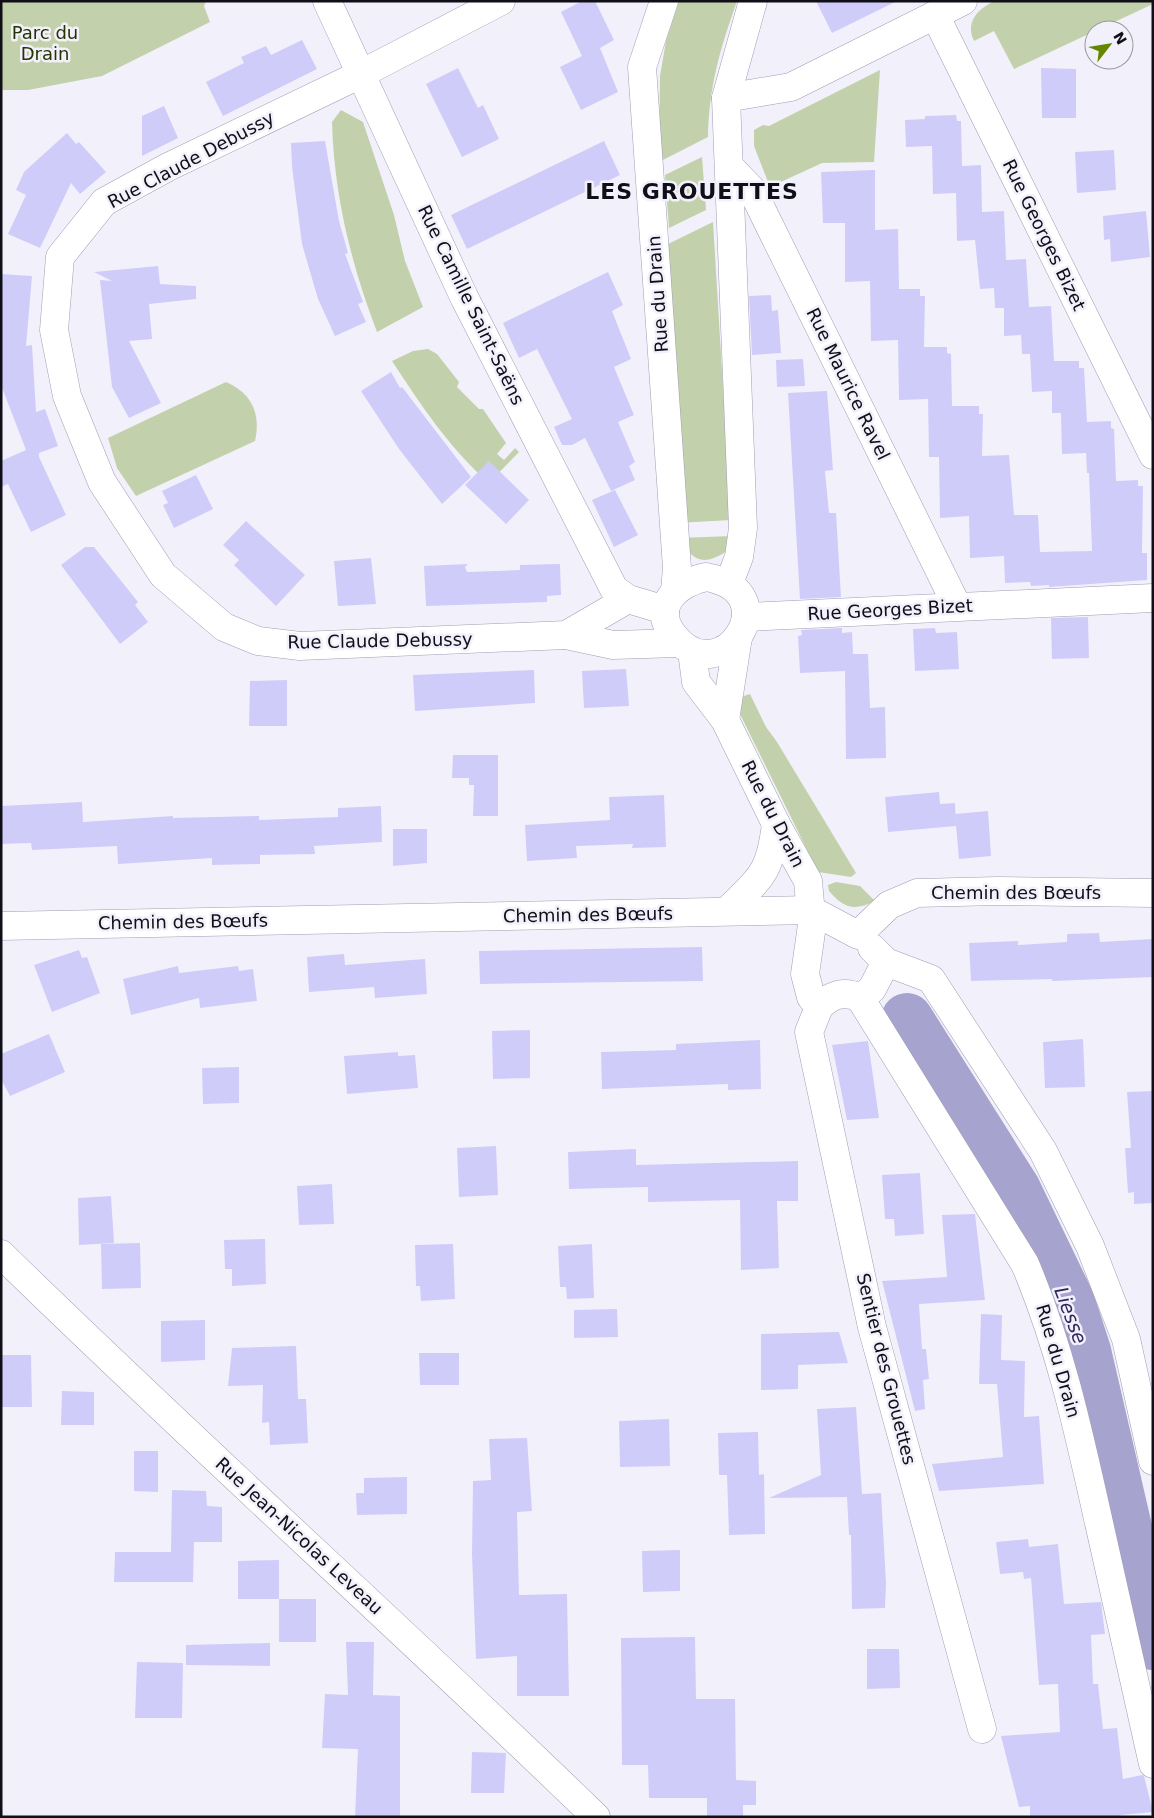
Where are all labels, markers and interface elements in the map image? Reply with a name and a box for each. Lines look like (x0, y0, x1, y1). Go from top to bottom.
north arrow (1084, 20, 1134, 70)
park label: Parc du Drain (12, 22, 78, 64)
text: N (1110, 29, 1130, 47)
street label: Rue Claude Debussy (104, 107, 278, 212)
street label: Rue Georges Bizet (999, 156, 1090, 314)
district label: LES GROUETTES (585, 179, 799, 204)
street label: Rue Camille Saint-Saëns (414, 202, 529, 408)
street label: Rue du Drain (643, 235, 672, 353)
street label: Rue Maurice Ravel (802, 304, 894, 463)
street label: Rue Georges Bizet (807, 595, 973, 624)
street label: Rue Claude Debussy (287, 628, 473, 653)
street label: Rue du Drain (737, 757, 809, 871)
street label: Chemin des Bœufs (931, 882, 1101, 903)
street label: Chemin des Bœufs (503, 903, 673, 926)
street label: Chemin des Bœufs (98, 910, 268, 933)
street label: Sentier des Grouettes (852, 1271, 920, 1467)
water label: Liesse (1050, 1283, 1092, 1347)
street label: Rue du Drain (1032, 1302, 1085, 1420)
street label: Rue Jean-Nicolas Leveau (211, 1453, 387, 1619)

